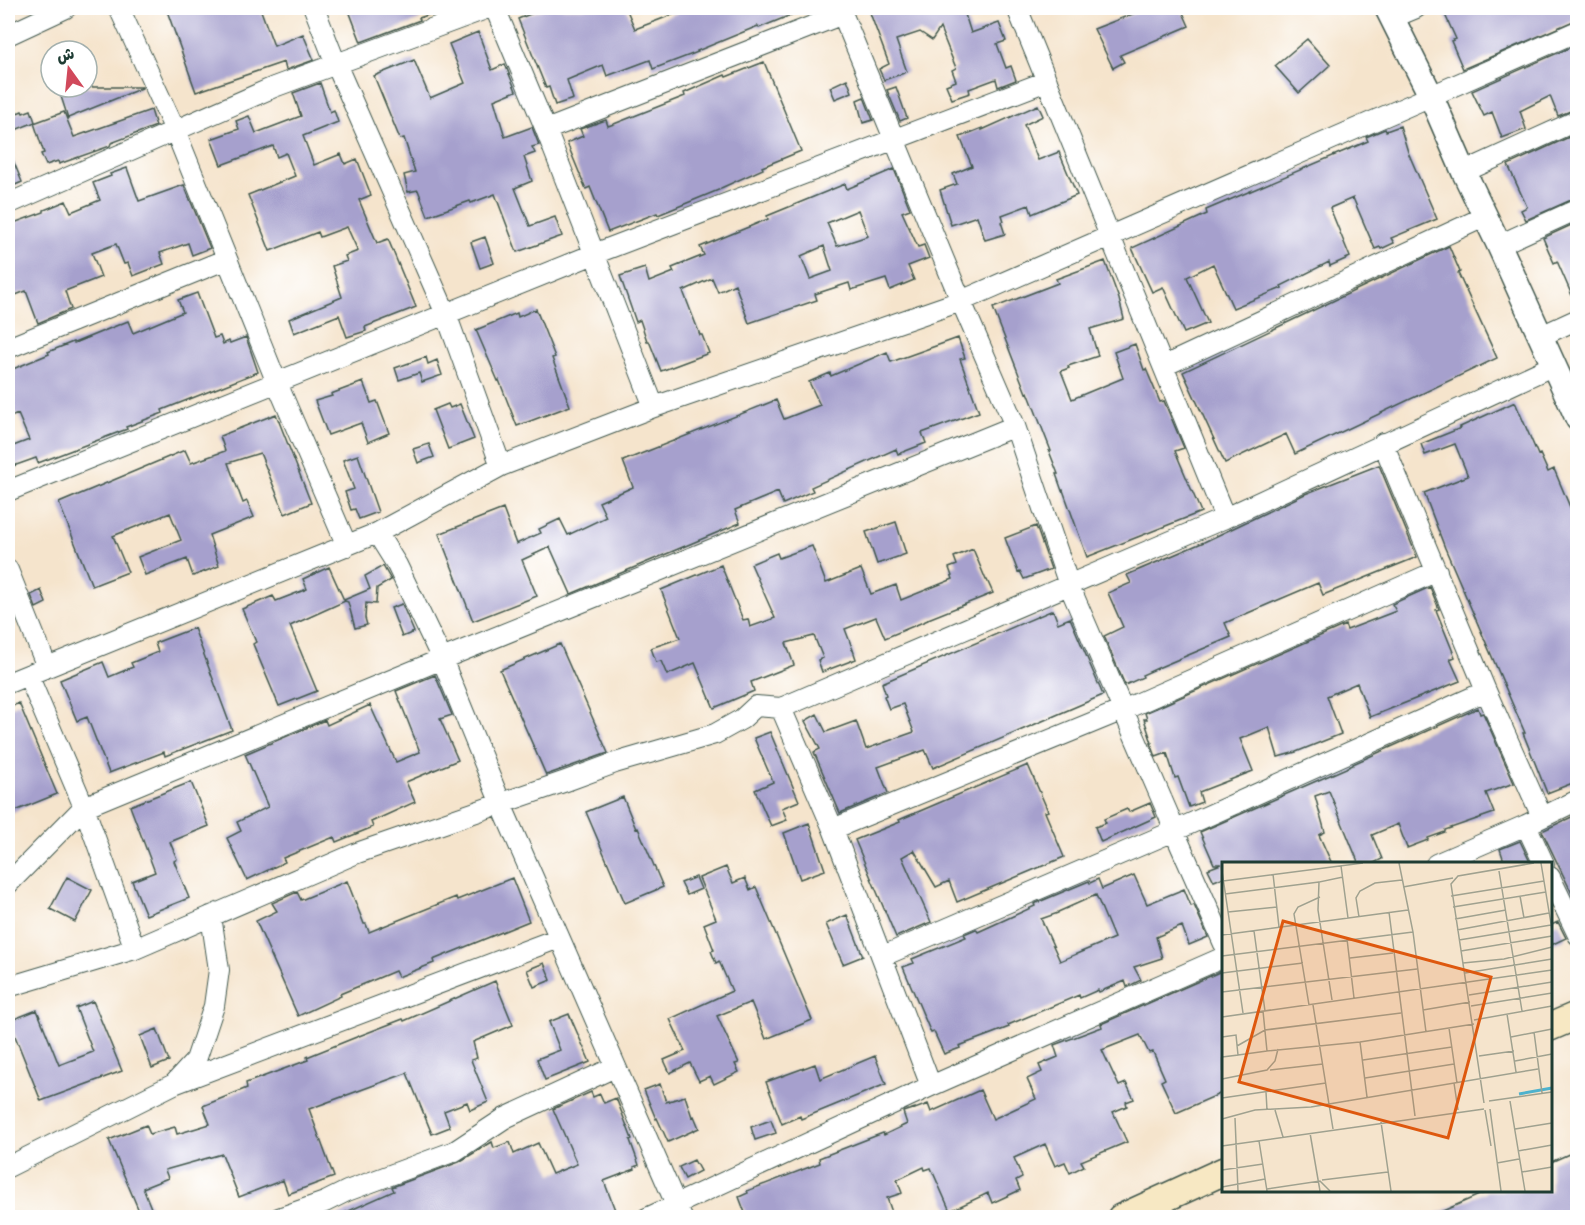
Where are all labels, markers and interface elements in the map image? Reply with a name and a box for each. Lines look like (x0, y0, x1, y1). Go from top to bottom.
north arrow (39, 39, 99, 99)
text: ش (54, 42, 76, 66)
inset map (1222, 862, 1552, 1192)

